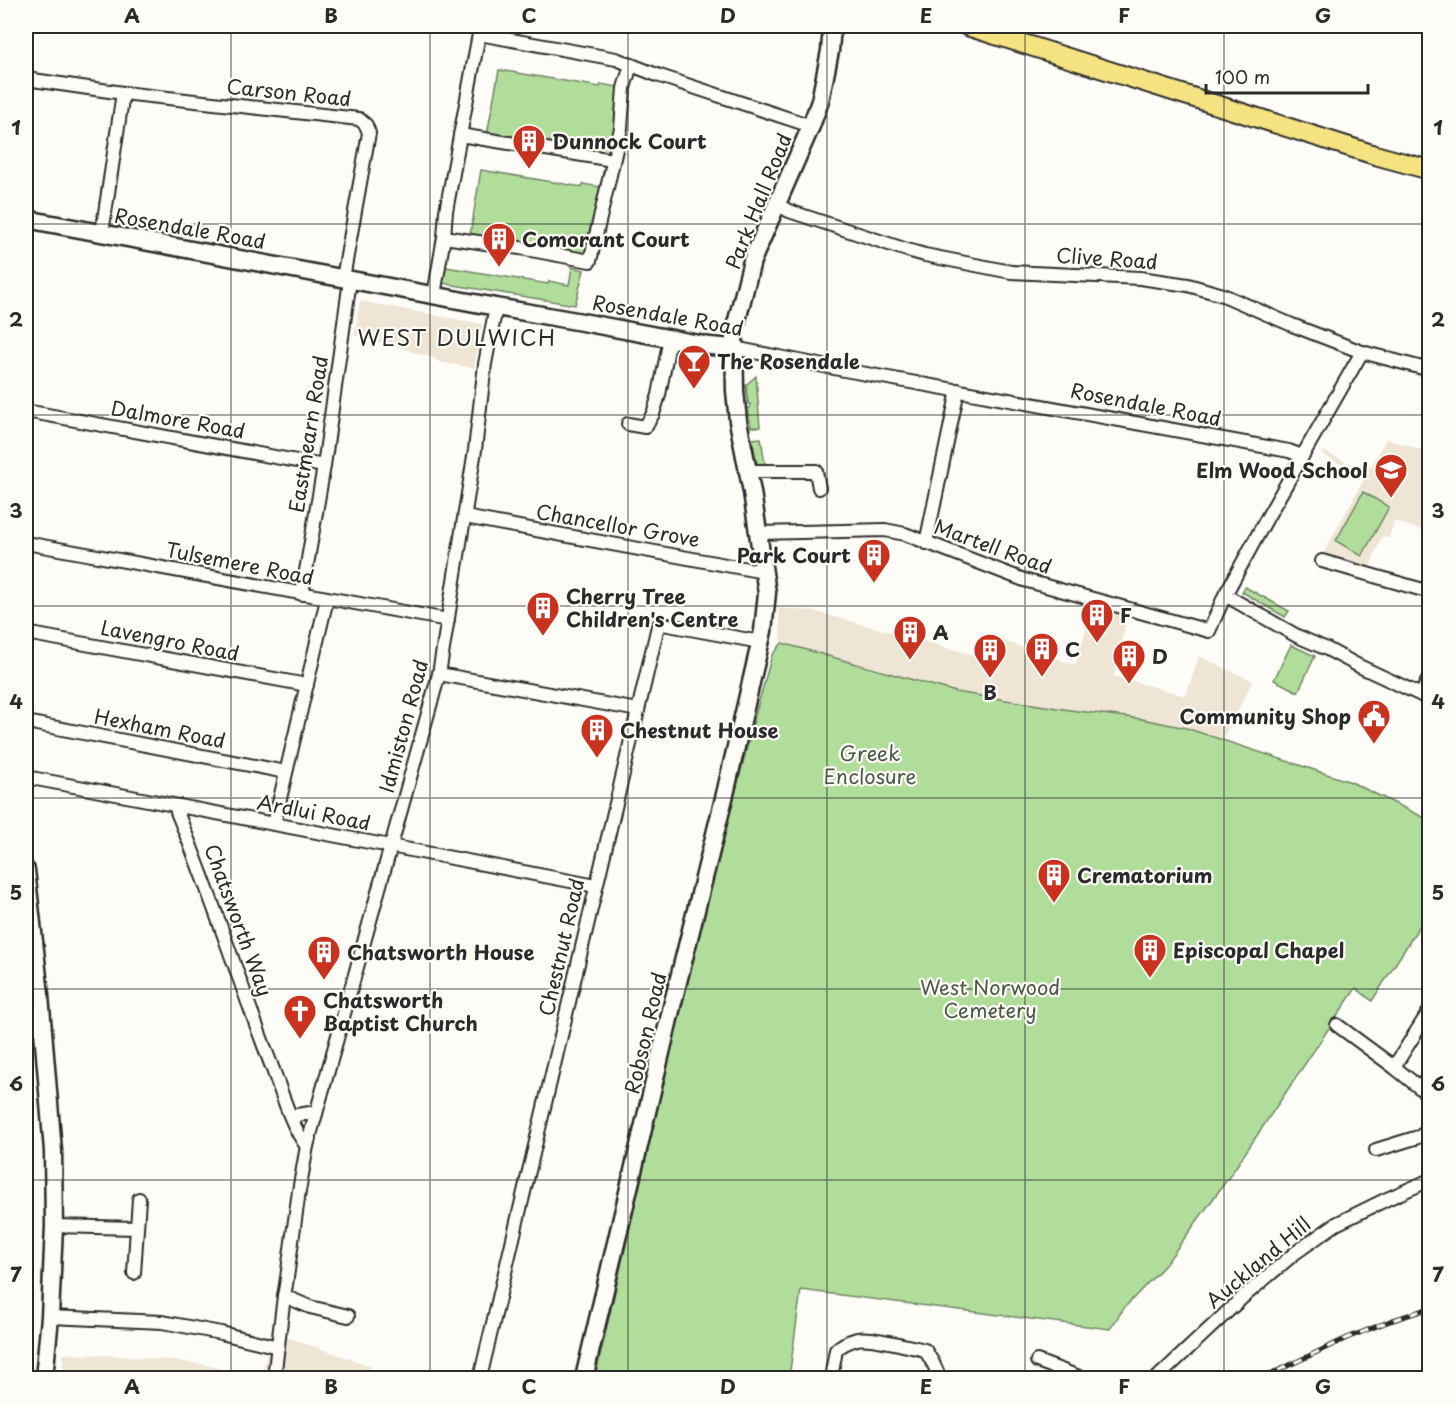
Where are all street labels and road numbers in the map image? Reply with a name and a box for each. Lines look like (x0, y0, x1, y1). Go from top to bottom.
street label: Carson Road (225, 71, 353, 113)
street label: Park Hall Road (717, 129, 799, 273)
street label: Rosendale Road (112, 200, 268, 256)
street label: Clive Road (1055, 239, 1159, 277)
street label: Rosendale Road (590, 287, 746, 343)
street label: Eastmearn Road (281, 353, 335, 515)
street label: Rosendale Road (1068, 375, 1224, 433)
street label: Dalmore Road (108, 392, 248, 446)
street label: Chancellor Grove (534, 496, 702, 554)
street label: Martell Road (930, 511, 1056, 581)
street label: Tulsemere Road (163, 534, 317, 592)
street label: Lavengro Road (98, 612, 242, 668)
street label: Idmiston Road (371, 656, 435, 796)
street label: Hexham Road (92, 701, 228, 755)
street label: Ardlui Road (255, 786, 373, 838)
street label: Chatsworth Way (198, 840, 280, 1000)
street label: Chestnut Road (531, 875, 591, 1019)
street label: Robson Road (616, 969, 674, 1097)
street label: Auckland Hill (1199, 1209, 1317, 1315)

